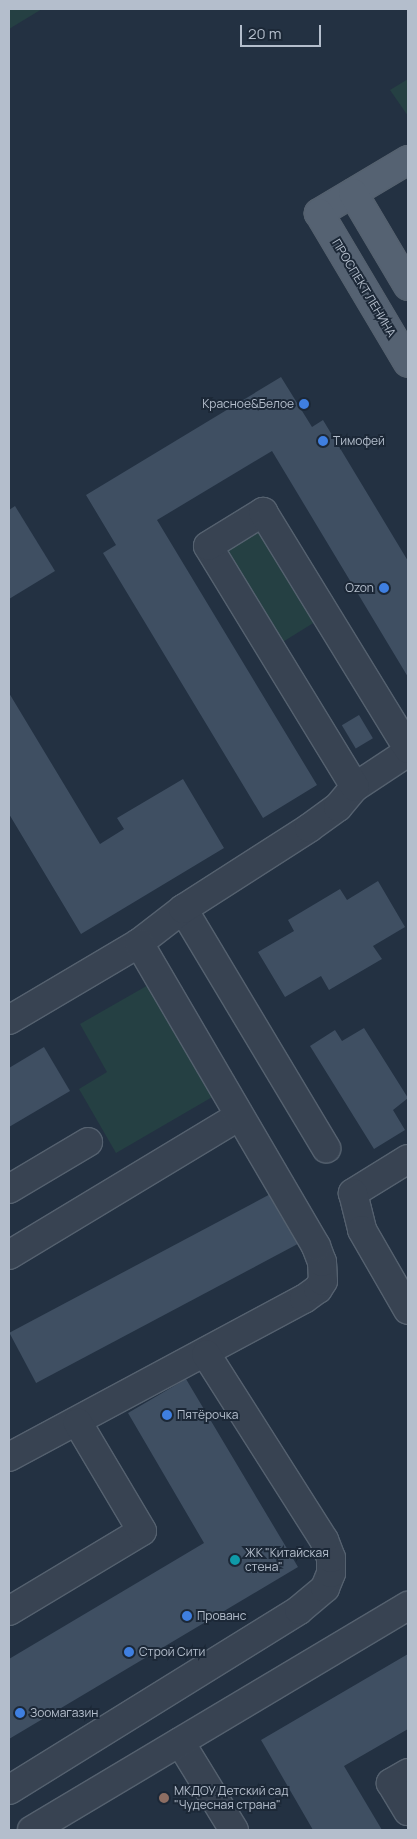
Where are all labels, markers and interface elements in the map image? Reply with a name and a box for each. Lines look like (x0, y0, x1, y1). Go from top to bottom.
scale bar (242, 15, 323, 47)
text: 20 m (248, 23, 281, 44)
street label: ПРОСПЕКТ ЛЕНИНА (329, 236, 399, 340)
place label: Красное&Белое (202, 397, 294, 411)
marker: Красное&Белое (298, 398, 310, 410)
place label: Тимофей (333, 434, 385, 448)
marker: Тимофей (317, 435, 329, 447)
place label: Ozon (345, 581, 374, 595)
marker: Ozon (378, 582, 390, 594)
place label: Пятёрочка (177, 1408, 238, 1422)
marker: Пятёрочка (161, 1409, 173, 1421)
place label: ЖК "Китайская стена" (245, 1546, 329, 1574)
marker: ЖК "Китайская стена" (229, 1554, 241, 1566)
place label: Прованс (197, 1609, 246, 1623)
marker: Прованс (181, 1610, 193, 1622)
place label: Строй Сити (139, 1645, 205, 1659)
marker: Строй Сити (123, 1646, 135, 1658)
place label: Зоомагазин (30, 1706, 98, 1720)
marker: Зоомагазин (14, 1707, 26, 1719)
place label: МКДОУ Детский сад "Чудесная страна" (174, 1784, 289, 1812)
marker: МКДОУ Детский сад "Чудесная страна" (158, 1792, 170, 1804)

